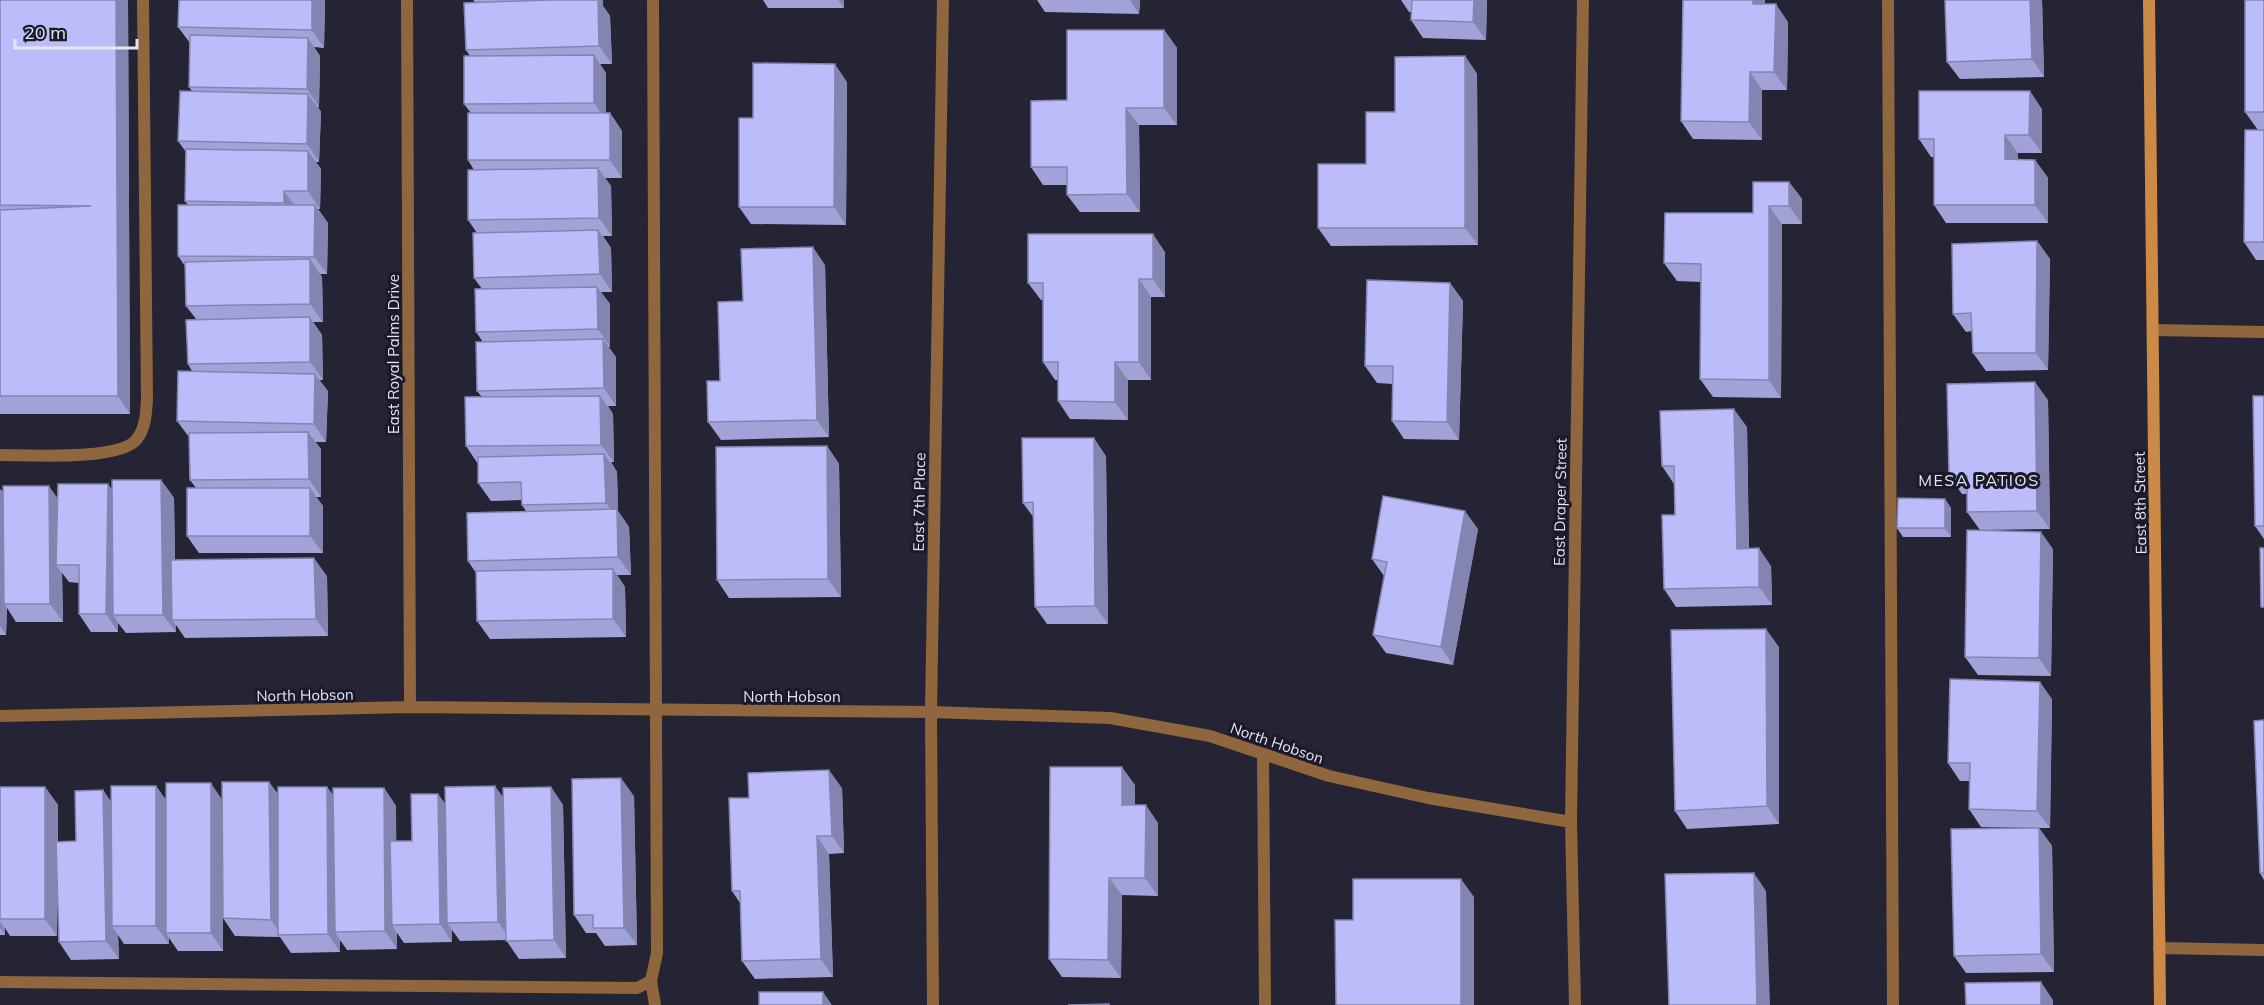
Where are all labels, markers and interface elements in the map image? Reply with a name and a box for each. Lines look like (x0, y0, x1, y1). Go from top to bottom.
scale bar (15, 12, 136, 50)
text: 20 m (24, 21, 66, 44)
street label: East Royal Palms Drive (384, 274, 403, 434)
street label: East Draper Street (1549, 438, 1571, 566)
street label: East 7th Place (909, 452, 929, 552)
street label: East 8th Street (2130, 452, 2150, 554)
district label: MESA PATIOS (1918, 470, 2040, 490)
street label: North Hobson (256, 685, 354, 705)
street label: North Hobson (743, 687, 841, 706)
street label: North Hobson (1228, 718, 1326, 768)

